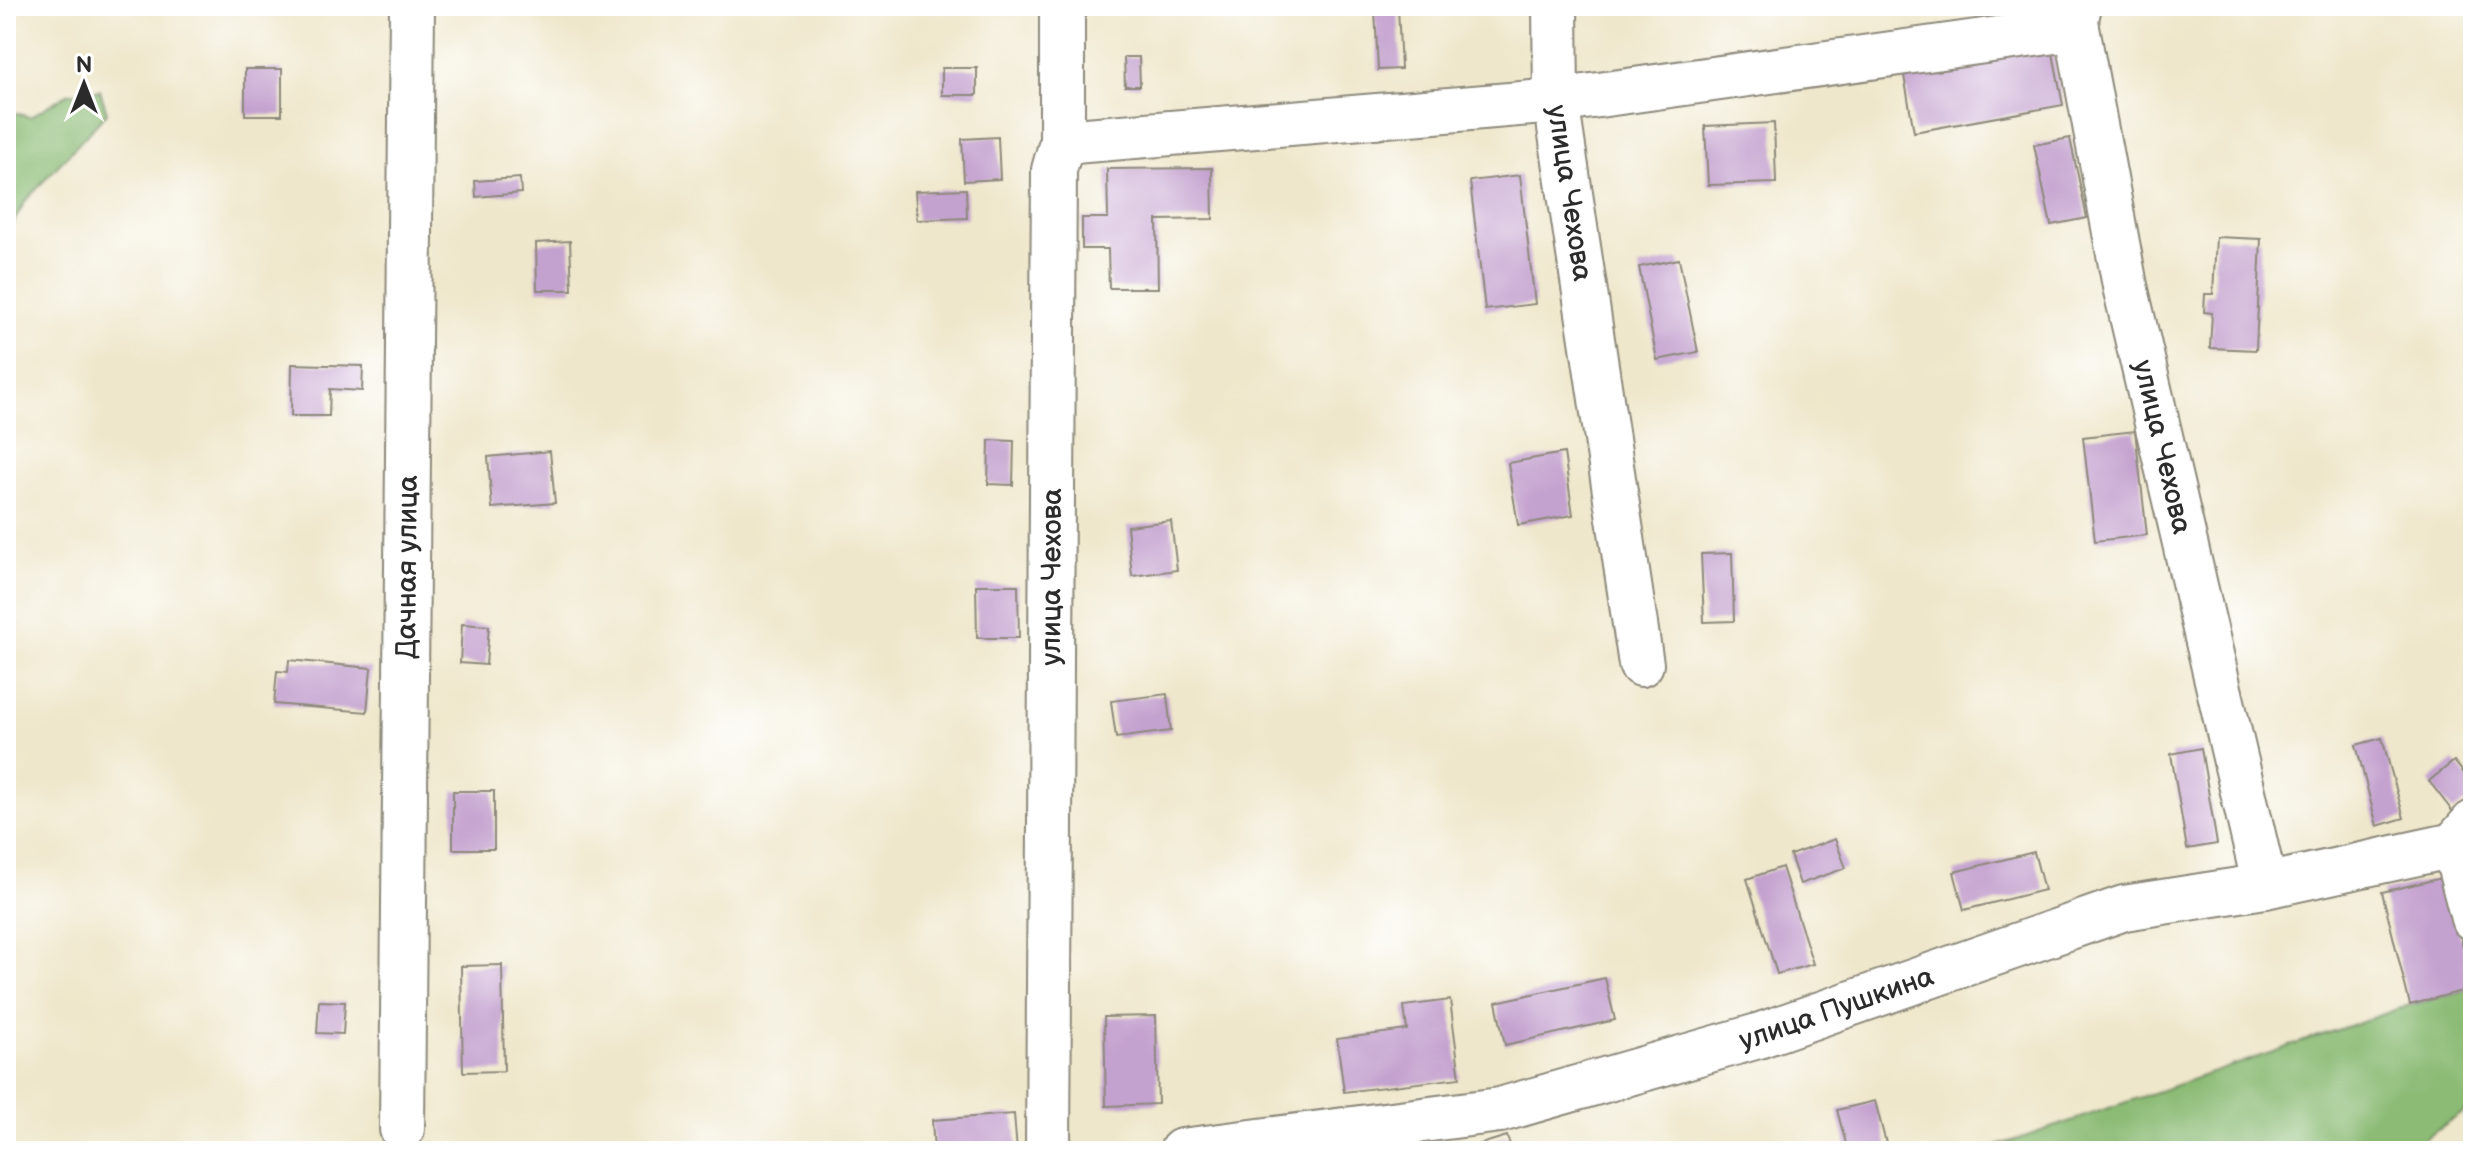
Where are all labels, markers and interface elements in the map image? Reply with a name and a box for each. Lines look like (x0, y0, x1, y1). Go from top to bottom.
north arrow (44, 44, 124, 124)
text: N (76, 52, 92, 79)
street label: улица Чехова (1540, 103, 1600, 284)
street label: улица Чехова (2126, 357, 2199, 537)
street label: Дачная улица (390, 474, 424, 659)
street label: улица Чехова (1034, 488, 1069, 666)
street label: улица Пушкина (1735, 959, 1938, 1057)

